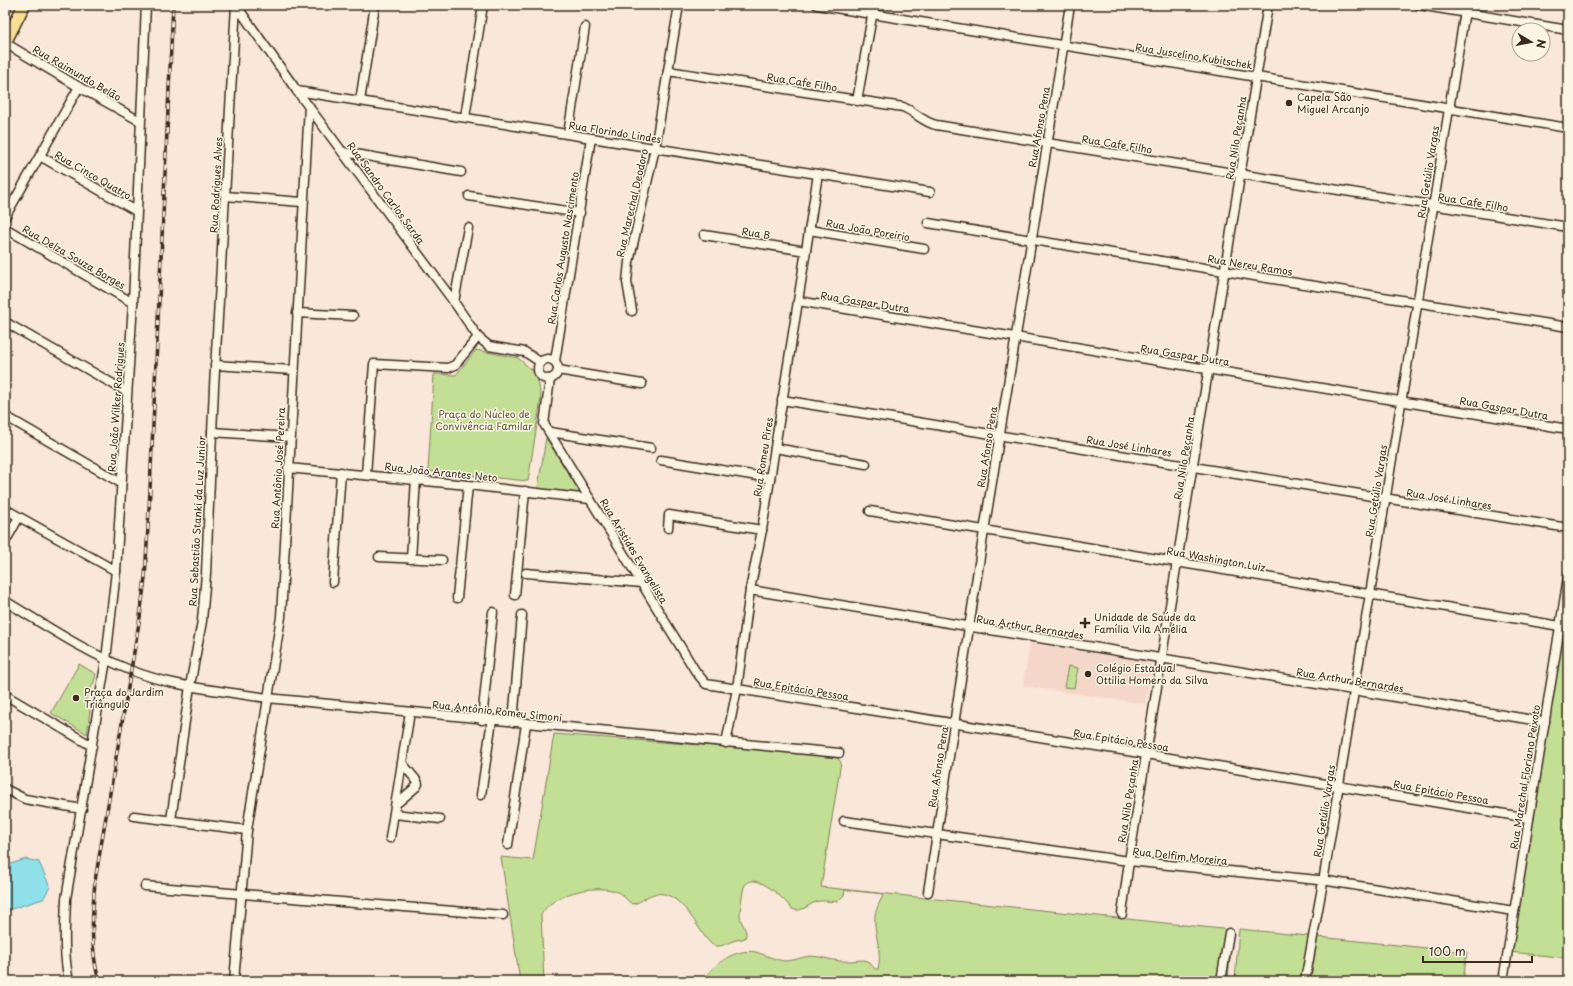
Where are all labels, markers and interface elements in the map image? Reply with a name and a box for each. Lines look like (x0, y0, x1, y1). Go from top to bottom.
north arrow (1511, 22, 1551, 62)
text: N (1532, 38, 1550, 50)
street label: Rua Juscelino Kubitschek (1134, 39, 1254, 72)
street label: Rua Raimundo Belão (30, 41, 125, 104)
street label: Rua Cafe Filho (766, 69, 839, 95)
street label: Rua Afonso Pena (1024, 85, 1053, 168)
place label: Capela São Miguel Arcanjo (1297, 89, 1370, 116)
street label: Rua Nilo Peçanha (1221, 94, 1250, 181)
marker: Capela São Miguel Arcanjo (1284, 98, 1294, 108)
street label: Rua Florindo Lindes (568, 117, 663, 146)
street label: Rua Getúlio Vargas (1413, 124, 1442, 219)
street label: Rua Cafe Filho (1081, 131, 1154, 157)
street label: Rua Rodrigues Alves (205, 136, 226, 233)
street label: Rua Sandro Carlos Sarda (344, 138, 429, 248)
street label: Rua Cinco Quatro (52, 147, 135, 203)
street label: Rua Marechal Deodoro (612, 147, 651, 259)
street label: Rua Carlos Augusto Nascimento (543, 170, 582, 325)
street label: Rua Cafe Filho (1437, 189, 1510, 215)
street label: Rua João Poreirio (825, 215, 912, 244)
street label: Rua Delza Souza Borges (20, 221, 129, 292)
street label: Rua B (741, 223, 772, 242)
street label: Rua Nereu Ramos (1206, 250, 1294, 279)
street label: Rua Gaspar Dutra (819, 287, 912, 316)
street label: Rua Gaspar Dutra (1139, 340, 1232, 369)
street label: Rua João Wilker Rodrigues (103, 341, 128, 472)
street label: Rua Gaspar Dutra (1458, 392, 1551, 423)
street label: Rua Afonso Pena (973, 405, 1000, 488)
street label: Rua Antônio José Pereira (267, 406, 288, 529)
park label: Praça do Núcleo de Convivência Familar (435, 406, 533, 433)
street label: Rua Nilo Peçanha (1169, 414, 1198, 501)
street label: Rua Romeu Pires (749, 416, 776, 498)
street label: Rua José Linhares (1085, 431, 1173, 460)
street label: Rua Sebastião Stanki da Luz Junior (185, 435, 208, 607)
street label: Rua Getúlio Vargas (1361, 443, 1390, 538)
street label: Rua João Arantes Neto (384, 458, 499, 485)
street label: Rua José Linhares (1405, 484, 1493, 513)
street label: Rua Aristides Evangelista (597, 495, 672, 607)
street label: Rua Washington Luiz (1166, 542, 1267, 575)
place label: Unidade de Saúde da Família Vila Amélia (1094, 609, 1197, 636)
street label: Rua Arthur Bernardes (975, 611, 1085, 642)
marker: Unidade de Saúde da Família Vila Amélia (1079, 617, 1091, 629)
place label: Colégio Estadual Ottilia Homero da Silva (1096, 660, 1209, 687)
street label: Rua Arthur Bernardes (1295, 664, 1405, 695)
marker: Colégio Estadual Ottilia Homero da Silva (1083, 669, 1093, 679)
street label: Rua Epitácio Pessoa (752, 674, 851, 704)
place label: Praça do Jardim Triângulo (84, 684, 164, 711)
marker: Praça do Jardim Triângulo (71, 693, 81, 703)
street label: Rua Antônio Romeu Simoni (431, 696, 563, 725)
street label: Rua Marechal Floriano Peixoto (1506, 703, 1543, 850)
street label: Rua Afonso Pena (924, 725, 951, 808)
street label: Rua Epitácio Pessoa (1072, 725, 1171, 755)
street label: Rua Nilo Peçanha (1113, 757, 1142, 844)
street label: Rua Getúlio Vargas (1309, 763, 1338, 858)
street label: Rua Epitácio Pessoa (1392, 776, 1491, 807)
street label: Rua Delfim Moreira (1132, 843, 1229, 868)
scale bar (1423, 938, 1532, 964)
text: 100 m (1429, 942, 1466, 960)

